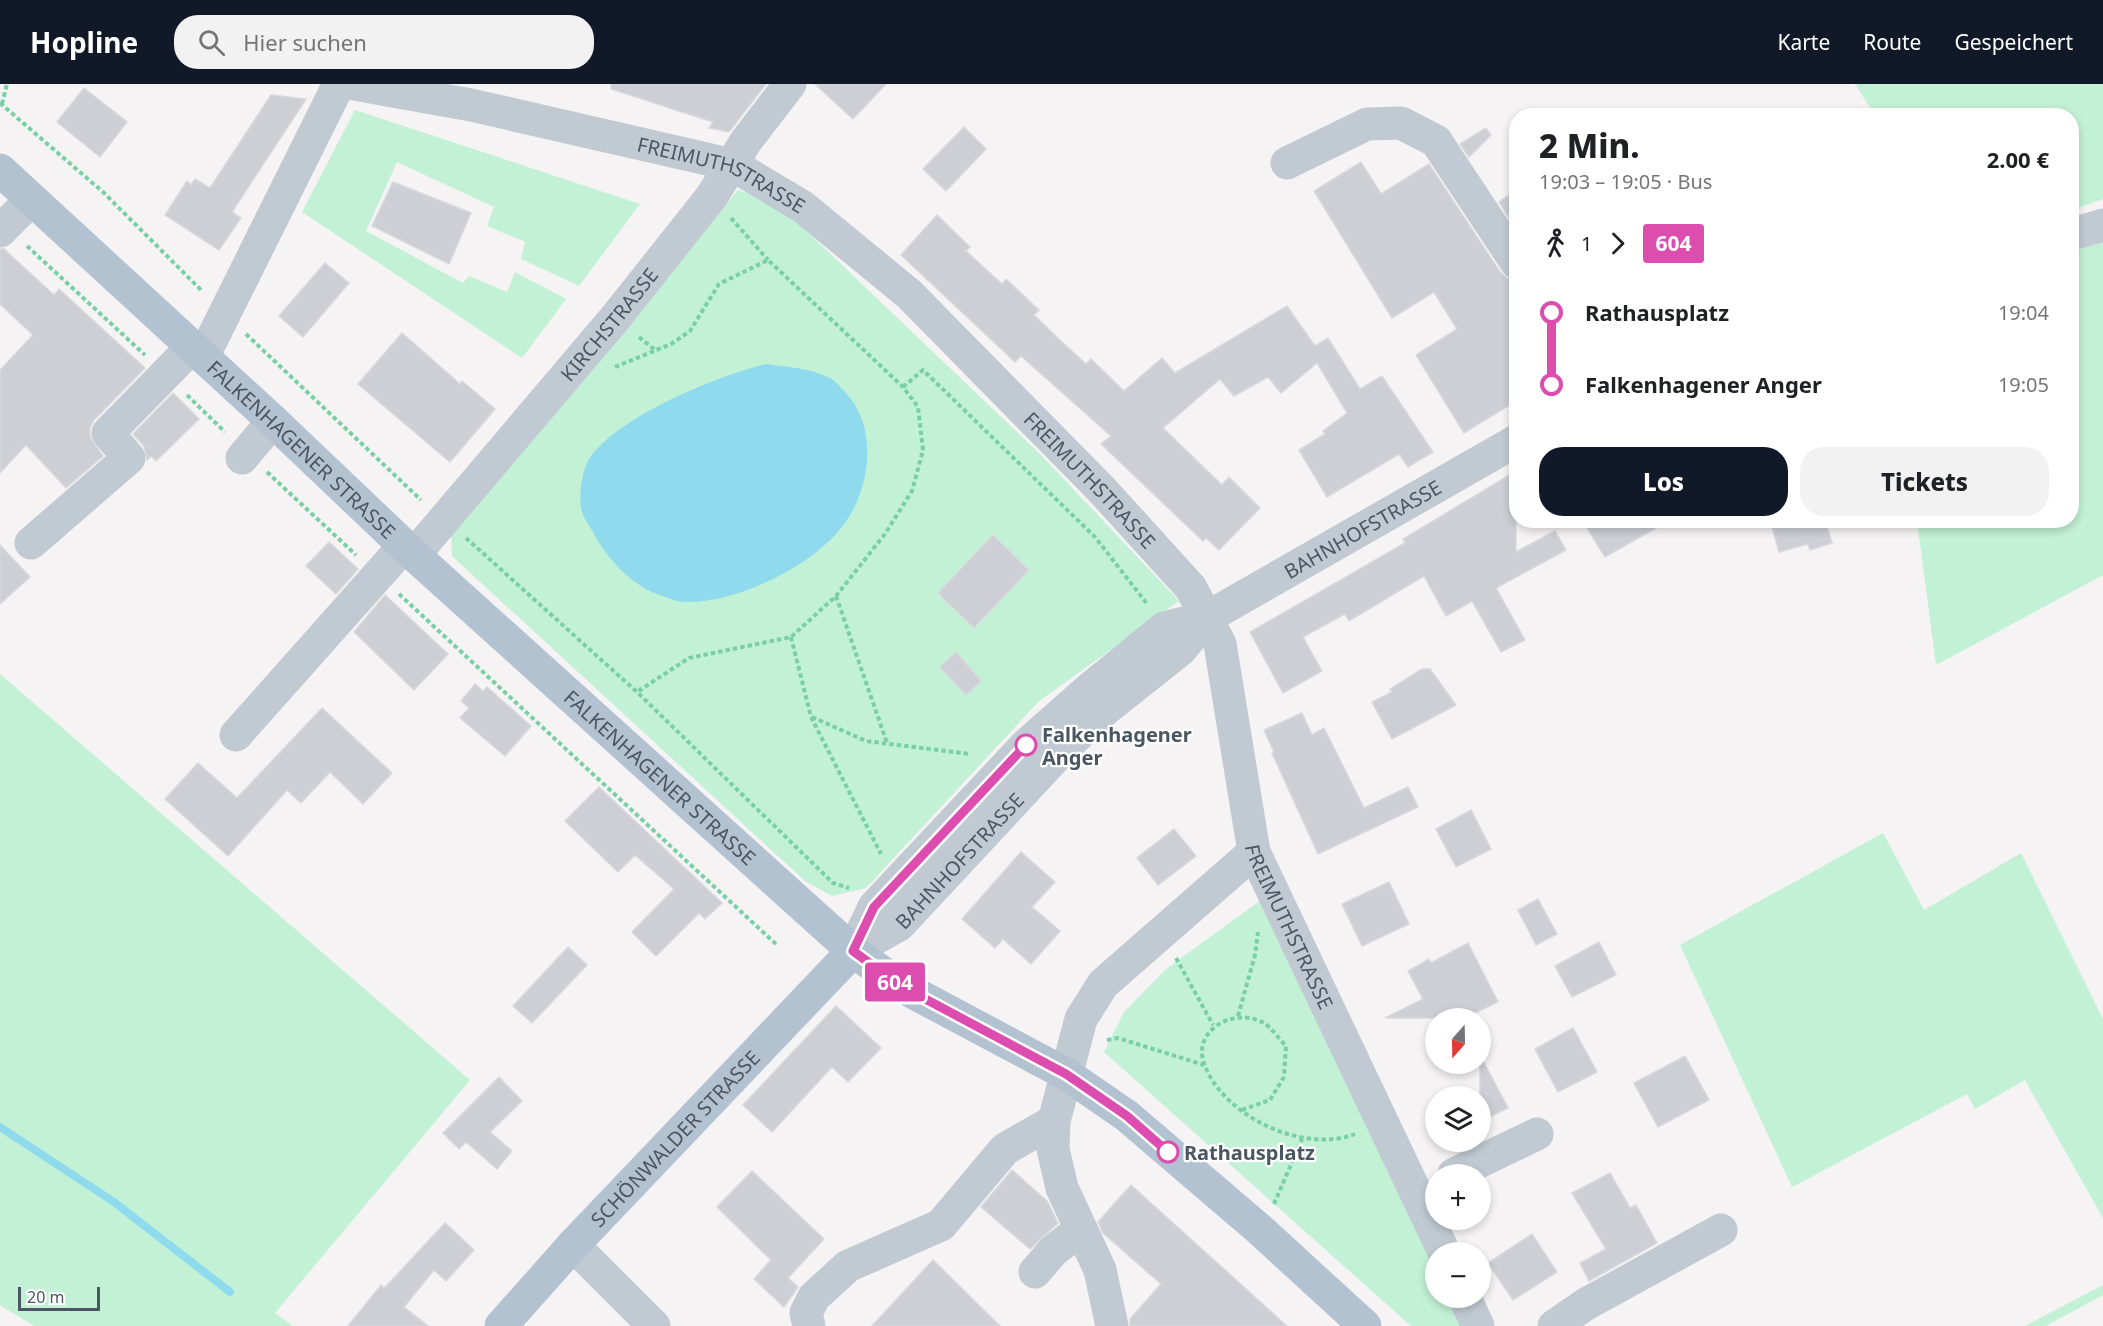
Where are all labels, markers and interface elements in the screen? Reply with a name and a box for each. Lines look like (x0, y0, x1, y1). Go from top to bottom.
search box (174, 15, 594, 69)
text: Hopline (30, 23, 138, 61)
icon: search (195, 26, 228, 59)
text: Hier suchen (243, 27, 367, 57)
text: Karte (1777, 28, 1830, 56)
text: Route (1863, 28, 1921, 56)
text: Gespeichert (1954, 28, 2073, 56)
text: 2 Min. (1539, 123, 1640, 168)
street label: FREIMUTHSTRASSE (635, 130, 811, 219)
text: 2.00 € (1987, 144, 2049, 174)
text: 19:03 – 19:05 · Bus (1539, 168, 1712, 195)
icon: walk (1539, 227, 1572, 260)
icon: forward (1601, 227, 1634, 260)
text: 604 (1655, 229, 1692, 257)
text: 1 (1581, 230, 1592, 257)
street label: KIRCHSTRASSE (554, 262, 664, 387)
text: Rathausplatz (1585, 297, 1729, 327)
text: 19:04 (1998, 299, 2049, 326)
street label: FALKENHAGENER STRASSE (202, 354, 402, 544)
text: Falkenhagener Anger (1585, 369, 1822, 399)
text: 19:05 (1998, 371, 2049, 398)
street label: FREIMUTHSTRASSE (1018, 405, 1162, 554)
button: Los (1539, 447, 1788, 516)
button: Tickets (1800, 447, 2049, 516)
street label: BAHNHOFSTRASSE (1279, 473, 1446, 584)
street label: FALKENHAGENER STRASSE (559, 684, 762, 871)
place label: Falkenhagener Anger (1042, 721, 1192, 771)
marker: Falkenhagener Anger (1015, 734, 1037, 756)
street label: BAHNHOFSTRASSE (889, 786, 1029, 934)
street label: FREIMUTHSTRASSE (1239, 842, 1340, 1013)
line badge: 604 (860, 962, 930, 1002)
text: 604 (877, 968, 913, 996)
north arrow (1425, 1008, 1491, 1074)
map controls (1425, 1008, 1491, 1308)
street label: SCHÖNWALDER STRASSE (584, 1044, 765, 1232)
button: layers (1425, 1086, 1491, 1152)
place label: Rathausplatz (1184, 1139, 1315, 1166)
marker: Rathausplatz (1157, 1141, 1179, 1163)
button: + (1425, 1164, 1491, 1230)
button: − (1425, 1242, 1491, 1308)
scale bar (18, 1284, 100, 1312)
text: 20 m (27, 1286, 64, 1308)

